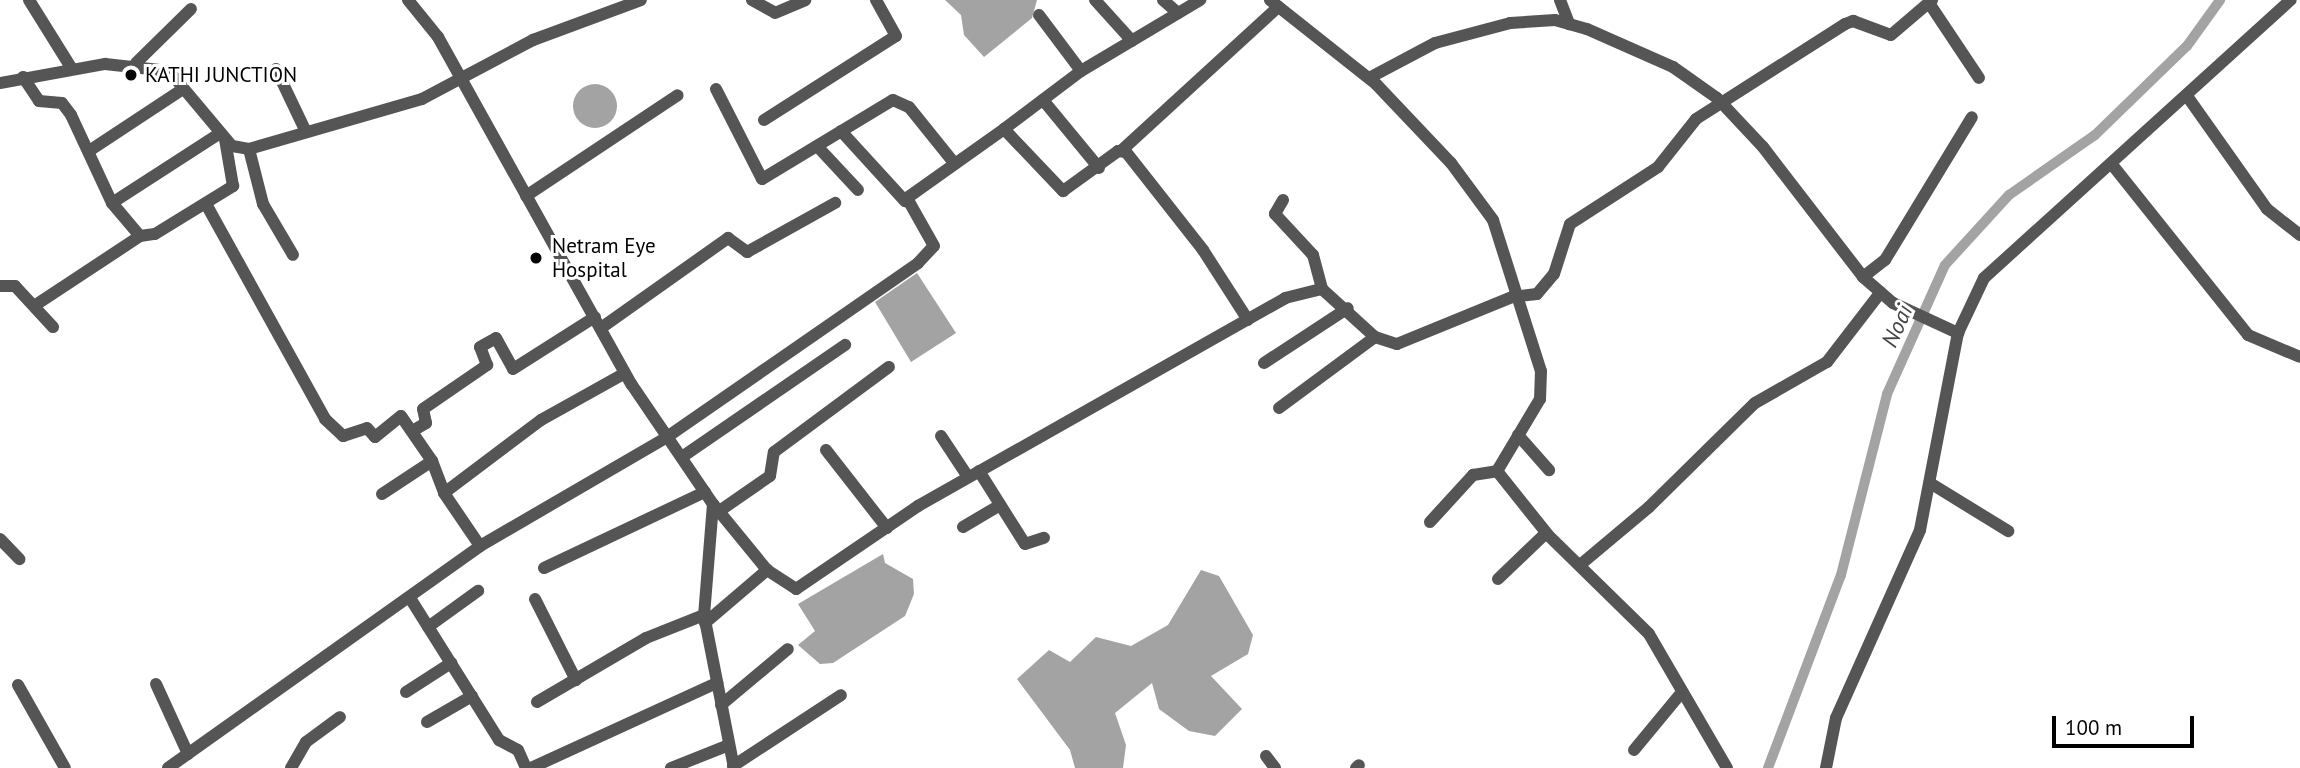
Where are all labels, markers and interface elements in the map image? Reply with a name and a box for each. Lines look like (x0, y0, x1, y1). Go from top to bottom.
place label: KATHI JUNCTION (145, 62, 297, 88)
marker: KATHI JUNCTION (123, 67, 139, 83)
place label: Netram Eye Hospital (552, 233, 656, 283)
marker: Netram Eye Hospital (526, 248, 546, 268)
water label: Noai (1876, 301, 1918, 351)
scale bar (2055, 702, 2197, 746)
text: 100 m (2065, 714, 2122, 741)

